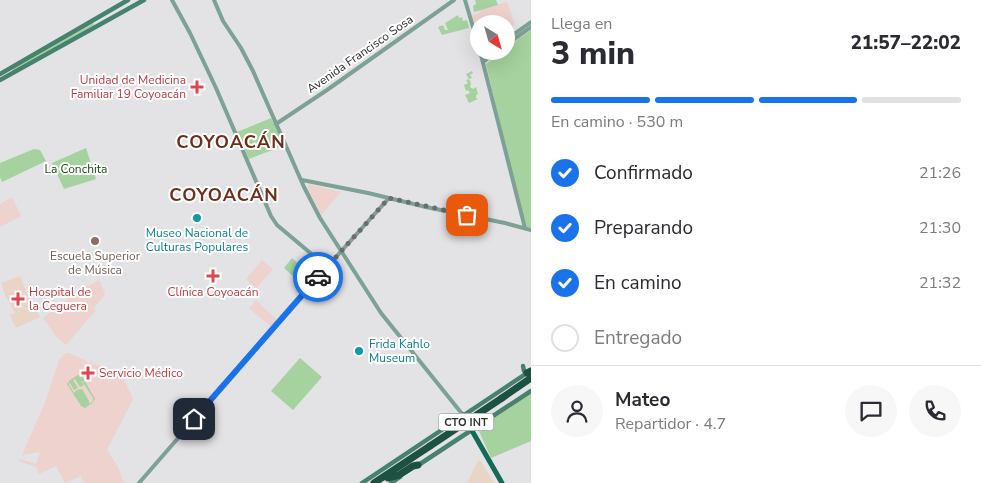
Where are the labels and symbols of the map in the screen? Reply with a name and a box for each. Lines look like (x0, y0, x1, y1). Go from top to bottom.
street label: Avenida Francisco Sosa (304, 11, 416, 97)
north arrow (470, 15, 515, 60)
place label: Unidad de Medicina Familiar 19 Coyoacán (71, 72, 186, 102)
marker: Unidad de Medicina Familiar 19 Coyoacán (190, 80, 204, 94)
district label: COYOACÁN (176, 130, 286, 154)
park label: La Conchita (45, 161, 107, 177)
district label: COYOACÁN (169, 183, 279, 207)
pin (446, 194, 488, 236)
marker: Museo Nacional de Culturas Populares (191, 212, 203, 224)
place label: Museo Nacional de Culturas Populares (146, 225, 248, 255)
marker: Escuela Superior de Música (89, 235, 101, 247)
place label: Escuela Superior de Música (50, 248, 141, 278)
courier (293, 252, 343, 302)
marker: Clínica Coyoacán (206, 269, 220, 283)
place label: Hospital de la Ceguera (29, 284, 91, 314)
place label: Clínica Coyoacán (168, 284, 259, 300)
marker: Hospital de la Ceguera (11, 292, 25, 306)
place label: Frida Kahlo Museum (369, 336, 430, 366)
marker: Frida Kahlo Museum (353, 345, 365, 357)
place label: Servicio Médico (99, 365, 183, 381)
marker: Servicio Médico (81, 366, 95, 380)
pin (173, 398, 215, 440)
road number: CTO INT (438, 414, 494, 431)

